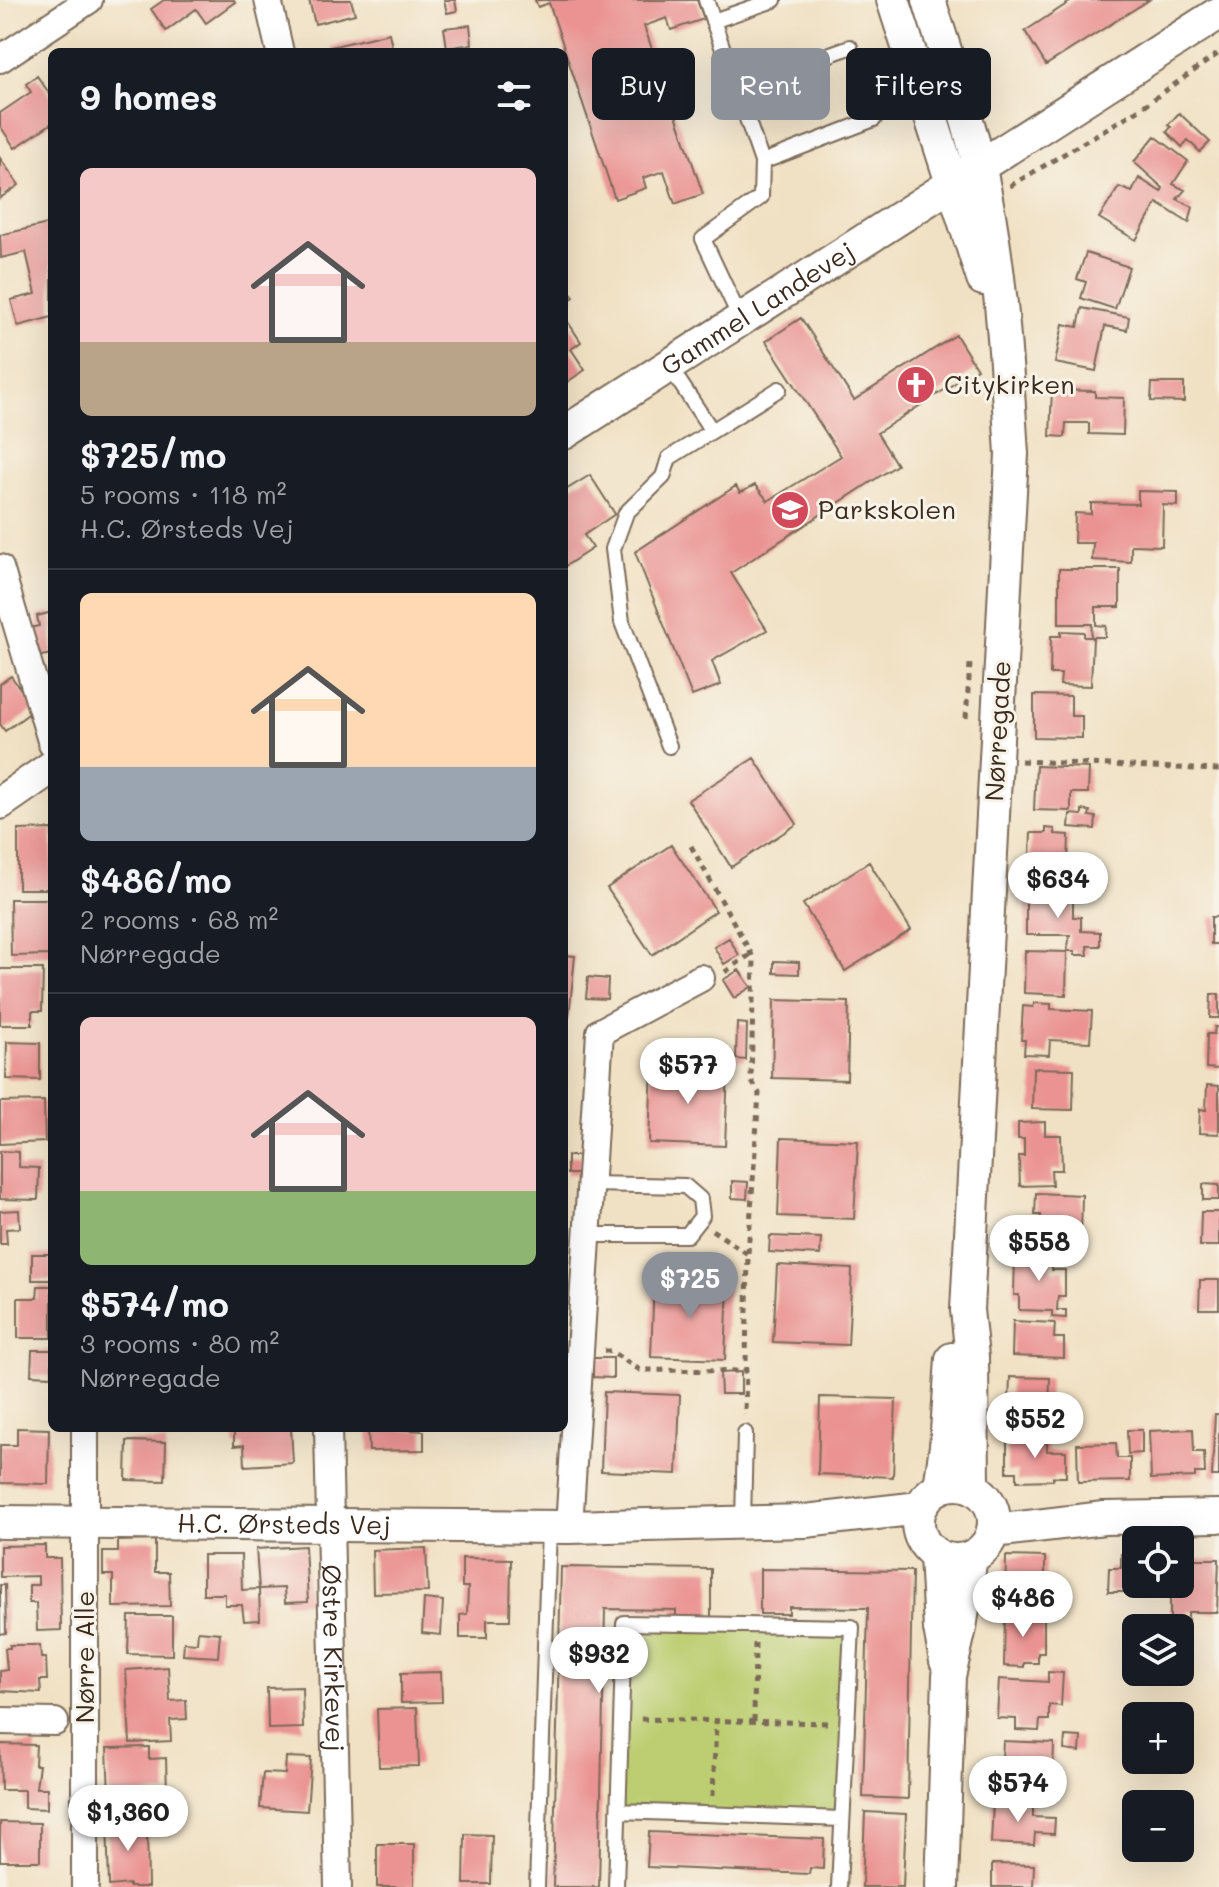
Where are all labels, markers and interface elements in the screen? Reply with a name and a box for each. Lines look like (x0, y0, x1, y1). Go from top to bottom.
chip: Buy (592, 48, 695, 120)
chip: Rent (711, 48, 830, 120)
chip: Filters (846, 48, 991, 120)
text: 9 homes (80, 74, 217, 119)
icon: filters (492, 74, 536, 118)
icon: home (236, 220, 380, 364)
street label: Gammel Landevej (654, 233, 860, 383)
church icon: Citykirken (895, 364, 937, 406)
place label: Citykirken (944, 367, 1075, 401)
text: $725/mo (80, 432, 226, 477)
text: 5 rooms · 118 m² (80, 477, 287, 511)
school or university icon: Parkskolen (769, 489, 811, 531)
place label: Parkskolen (818, 492, 956, 526)
text: H.C. Ørsteds Vej (80, 511, 294, 545)
icon: home (236, 645, 380, 789)
street label: Nørregade (976, 660, 1018, 802)
pin: $634 (1011, 852, 1105, 920)
text: $486/mo (80, 857, 232, 902)
text: $634 (1026, 861, 1090, 895)
text: 2 rooms · 68 m² (80, 902, 278, 936)
text: Nørregade (80, 936, 221, 970)
pin: $577 (641, 1038, 735, 1106)
text: $577 (658, 1047, 718, 1081)
icon: home (236, 1069, 380, 1213)
pin: $558 (992, 1215, 1086, 1283)
text: $558 (1008, 1224, 1070, 1258)
pin: $725 (643, 1252, 737, 1320)
text: $725 (660, 1261, 720, 1295)
text: $574/mo (80, 1281, 229, 1326)
text: 3 rooms · 80 m² (80, 1326, 279, 1360)
text: Nørregade (80, 1360, 221, 1394)
pin: $552 (988, 1392, 1082, 1460)
text: $552 (1005, 1401, 1065, 1435)
street label: H.C. Ørsteds Vej (177, 1506, 391, 1541)
map controls (1122, 1526, 1194, 1862)
button: locate (1122, 1526, 1194, 1598)
street label: Østre Kirkevej (315, 1564, 353, 1752)
pin: $486 (976, 1571, 1070, 1639)
text: $486 (991, 1580, 1055, 1614)
street label: Nørre Alle (67, 1591, 101, 1723)
button: layers (1122, 1614, 1194, 1686)
pin: $932 (552, 1627, 646, 1695)
text: $932 (568, 1636, 630, 1670)
button: + (1122, 1702, 1194, 1774)
pin: $574 (971, 1756, 1065, 1824)
text: $574 (987, 1765, 1049, 1799)
pin: $1,360 (63, 1785, 193, 1853)
button: − (1122, 1790, 1194, 1862)
text: $1,360 (86, 1794, 170, 1828)

